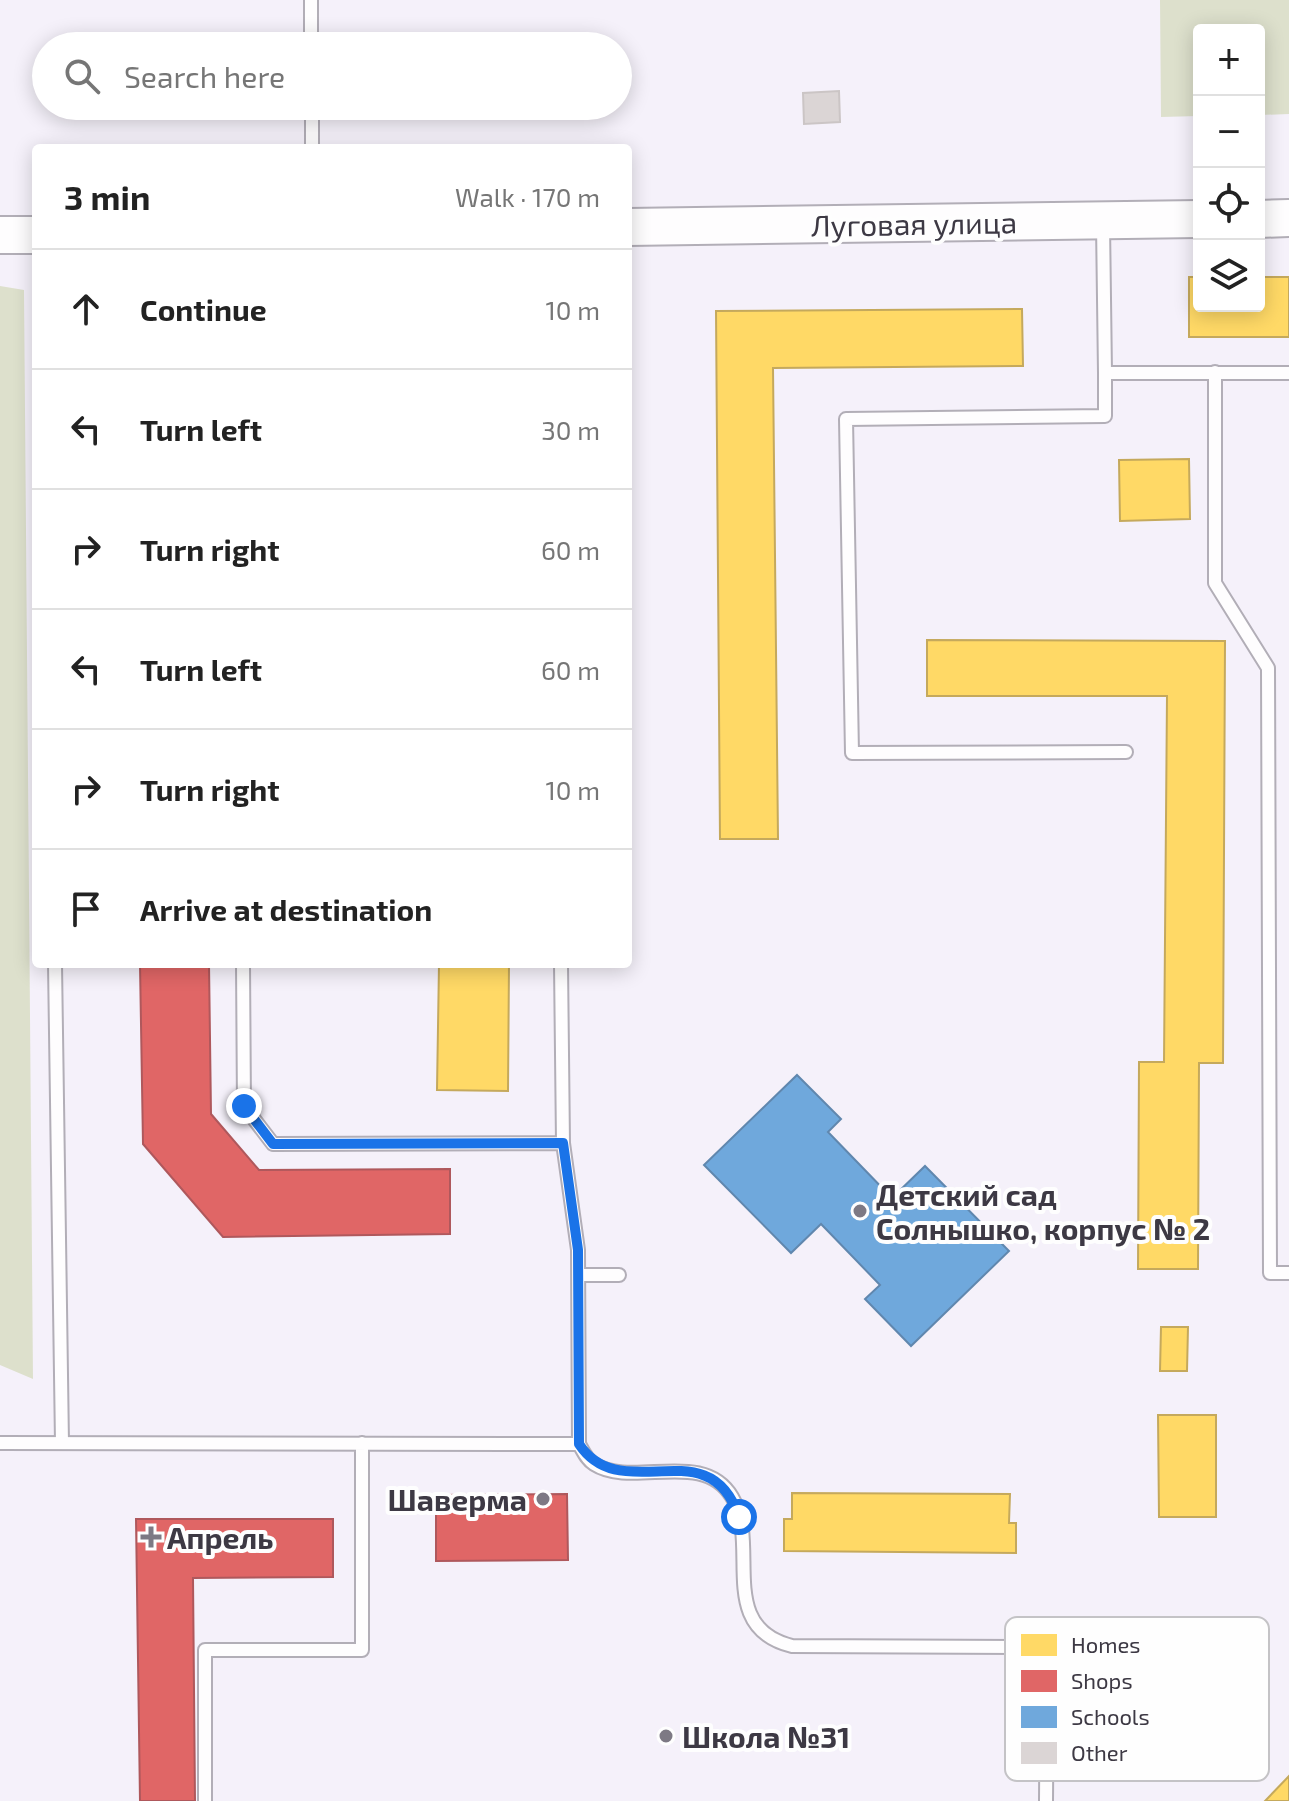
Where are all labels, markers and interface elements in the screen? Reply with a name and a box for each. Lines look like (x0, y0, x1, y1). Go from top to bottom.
map controls (1193, 24, 1265, 312)
button: + (1193, 24, 1265, 96)
search box (32, 32, 632, 120)
icon: search (60, 54, 104, 98)
text: Search here (124, 58, 285, 94)
button: − (1193, 96, 1265, 168)
button: locate (1193, 168, 1265, 240)
text: 3 min (64, 176, 150, 217)
text: Walk · 170 m (455, 181, 600, 212)
street label: Луговая улица (811, 203, 1017, 244)
button: layers (1193, 240, 1265, 312)
icon: ahead (64, 287, 108, 331)
text: Continue (140, 291, 267, 327)
text: 10 m (545, 294, 600, 325)
icon: left (64, 407, 108, 451)
text: Turn left (140, 411, 262, 447)
text: 30 m (541, 414, 600, 445)
icon: right (64, 527, 108, 571)
text: Turn right (140, 531, 280, 567)
text: 60 m (541, 534, 600, 565)
icon: left (64, 647, 108, 691)
text: Turn left (140, 651, 262, 687)
text: 60 m (541, 654, 600, 685)
icon: right (64, 767, 108, 811)
text: Turn right (140, 771, 280, 807)
text: 10 m (545, 774, 600, 805)
icon: arrive (64, 887, 108, 931)
text: Arrive at destination (140, 891, 432, 927)
route end (226, 1088, 262, 1124)
place label: Детский сад Солнышко, корпус № 2 (876, 1176, 1210, 1247)
marker: Детский сад Солнышко, корпус № 2 (851, 1202, 869, 1220)
place label: Шаверма (388, 1481, 527, 1517)
marker: Шаверма (534, 1490, 552, 1508)
route start (721, 1499, 757, 1535)
place label: Апрель (167, 1519, 273, 1555)
marker: Апрель (142, 1528, 160, 1546)
legend (1005, 1617, 1269, 1781)
text: Homes (1071, 1631, 1140, 1657)
text: Shops (1071, 1667, 1133, 1693)
text: Schools (1071, 1703, 1150, 1729)
place label: Школа №31 (682, 1718, 850, 1754)
marker: Школа №31 (657, 1727, 675, 1745)
text: Other (1071, 1739, 1128, 1765)

